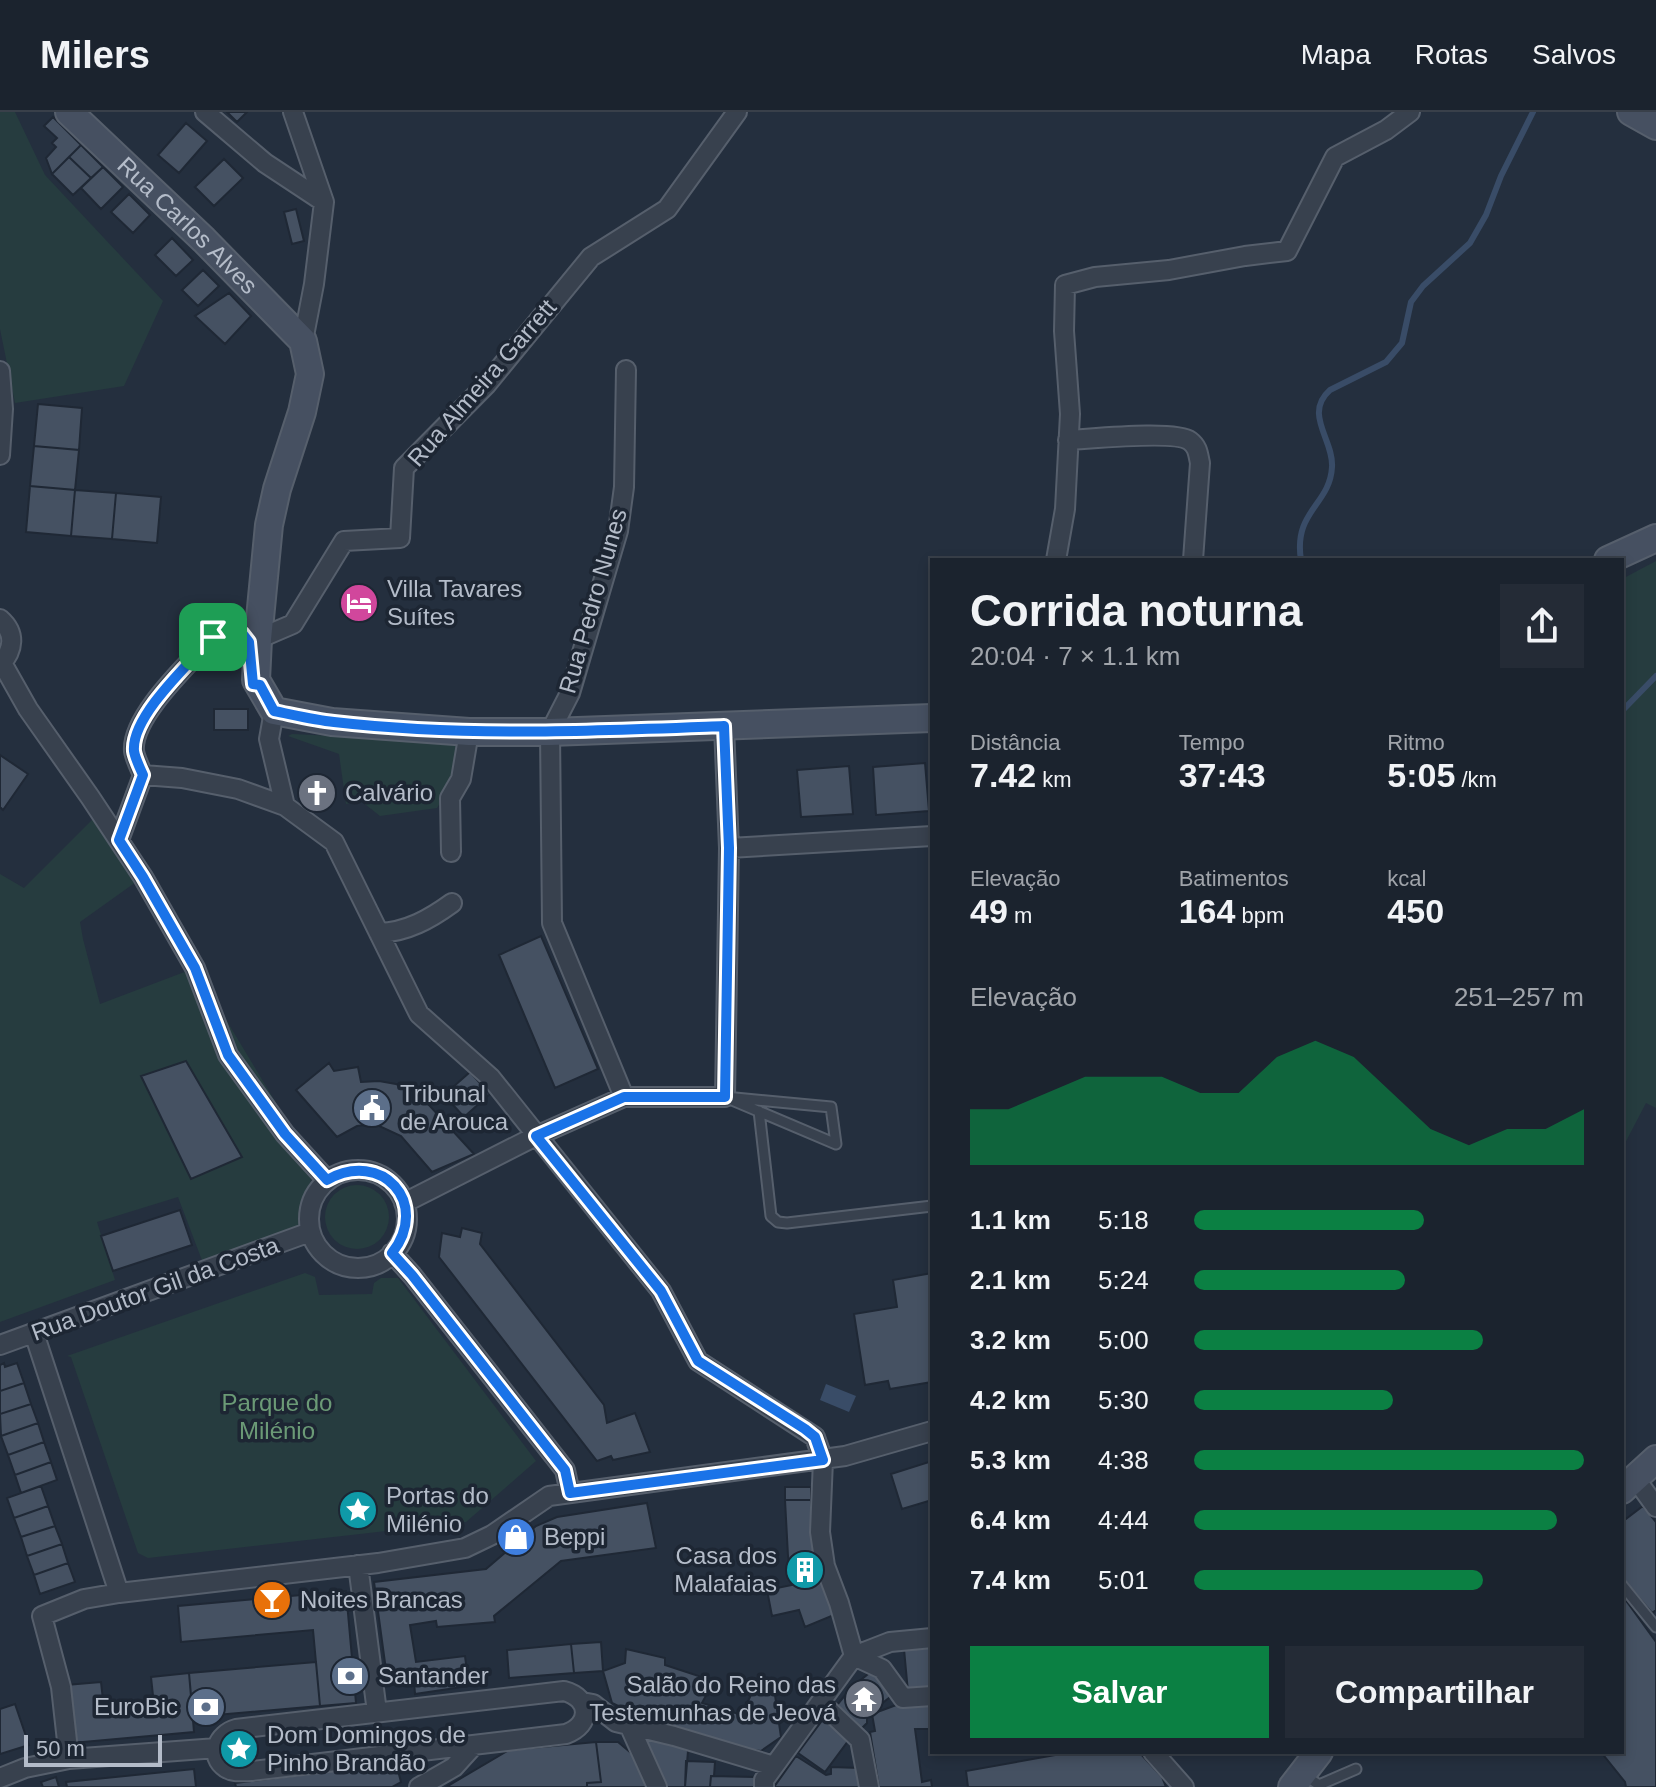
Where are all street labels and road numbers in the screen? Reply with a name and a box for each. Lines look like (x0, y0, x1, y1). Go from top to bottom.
street label: Rua Carlos Alves (112, 151, 263, 299)
street label: Rua Almeira Garrett (402, 294, 562, 472)
street label: Rua Pedro Nunes (553, 505, 632, 696)
street label: Rua Doutor Gil da Costa (27, 1231, 283, 1346)

